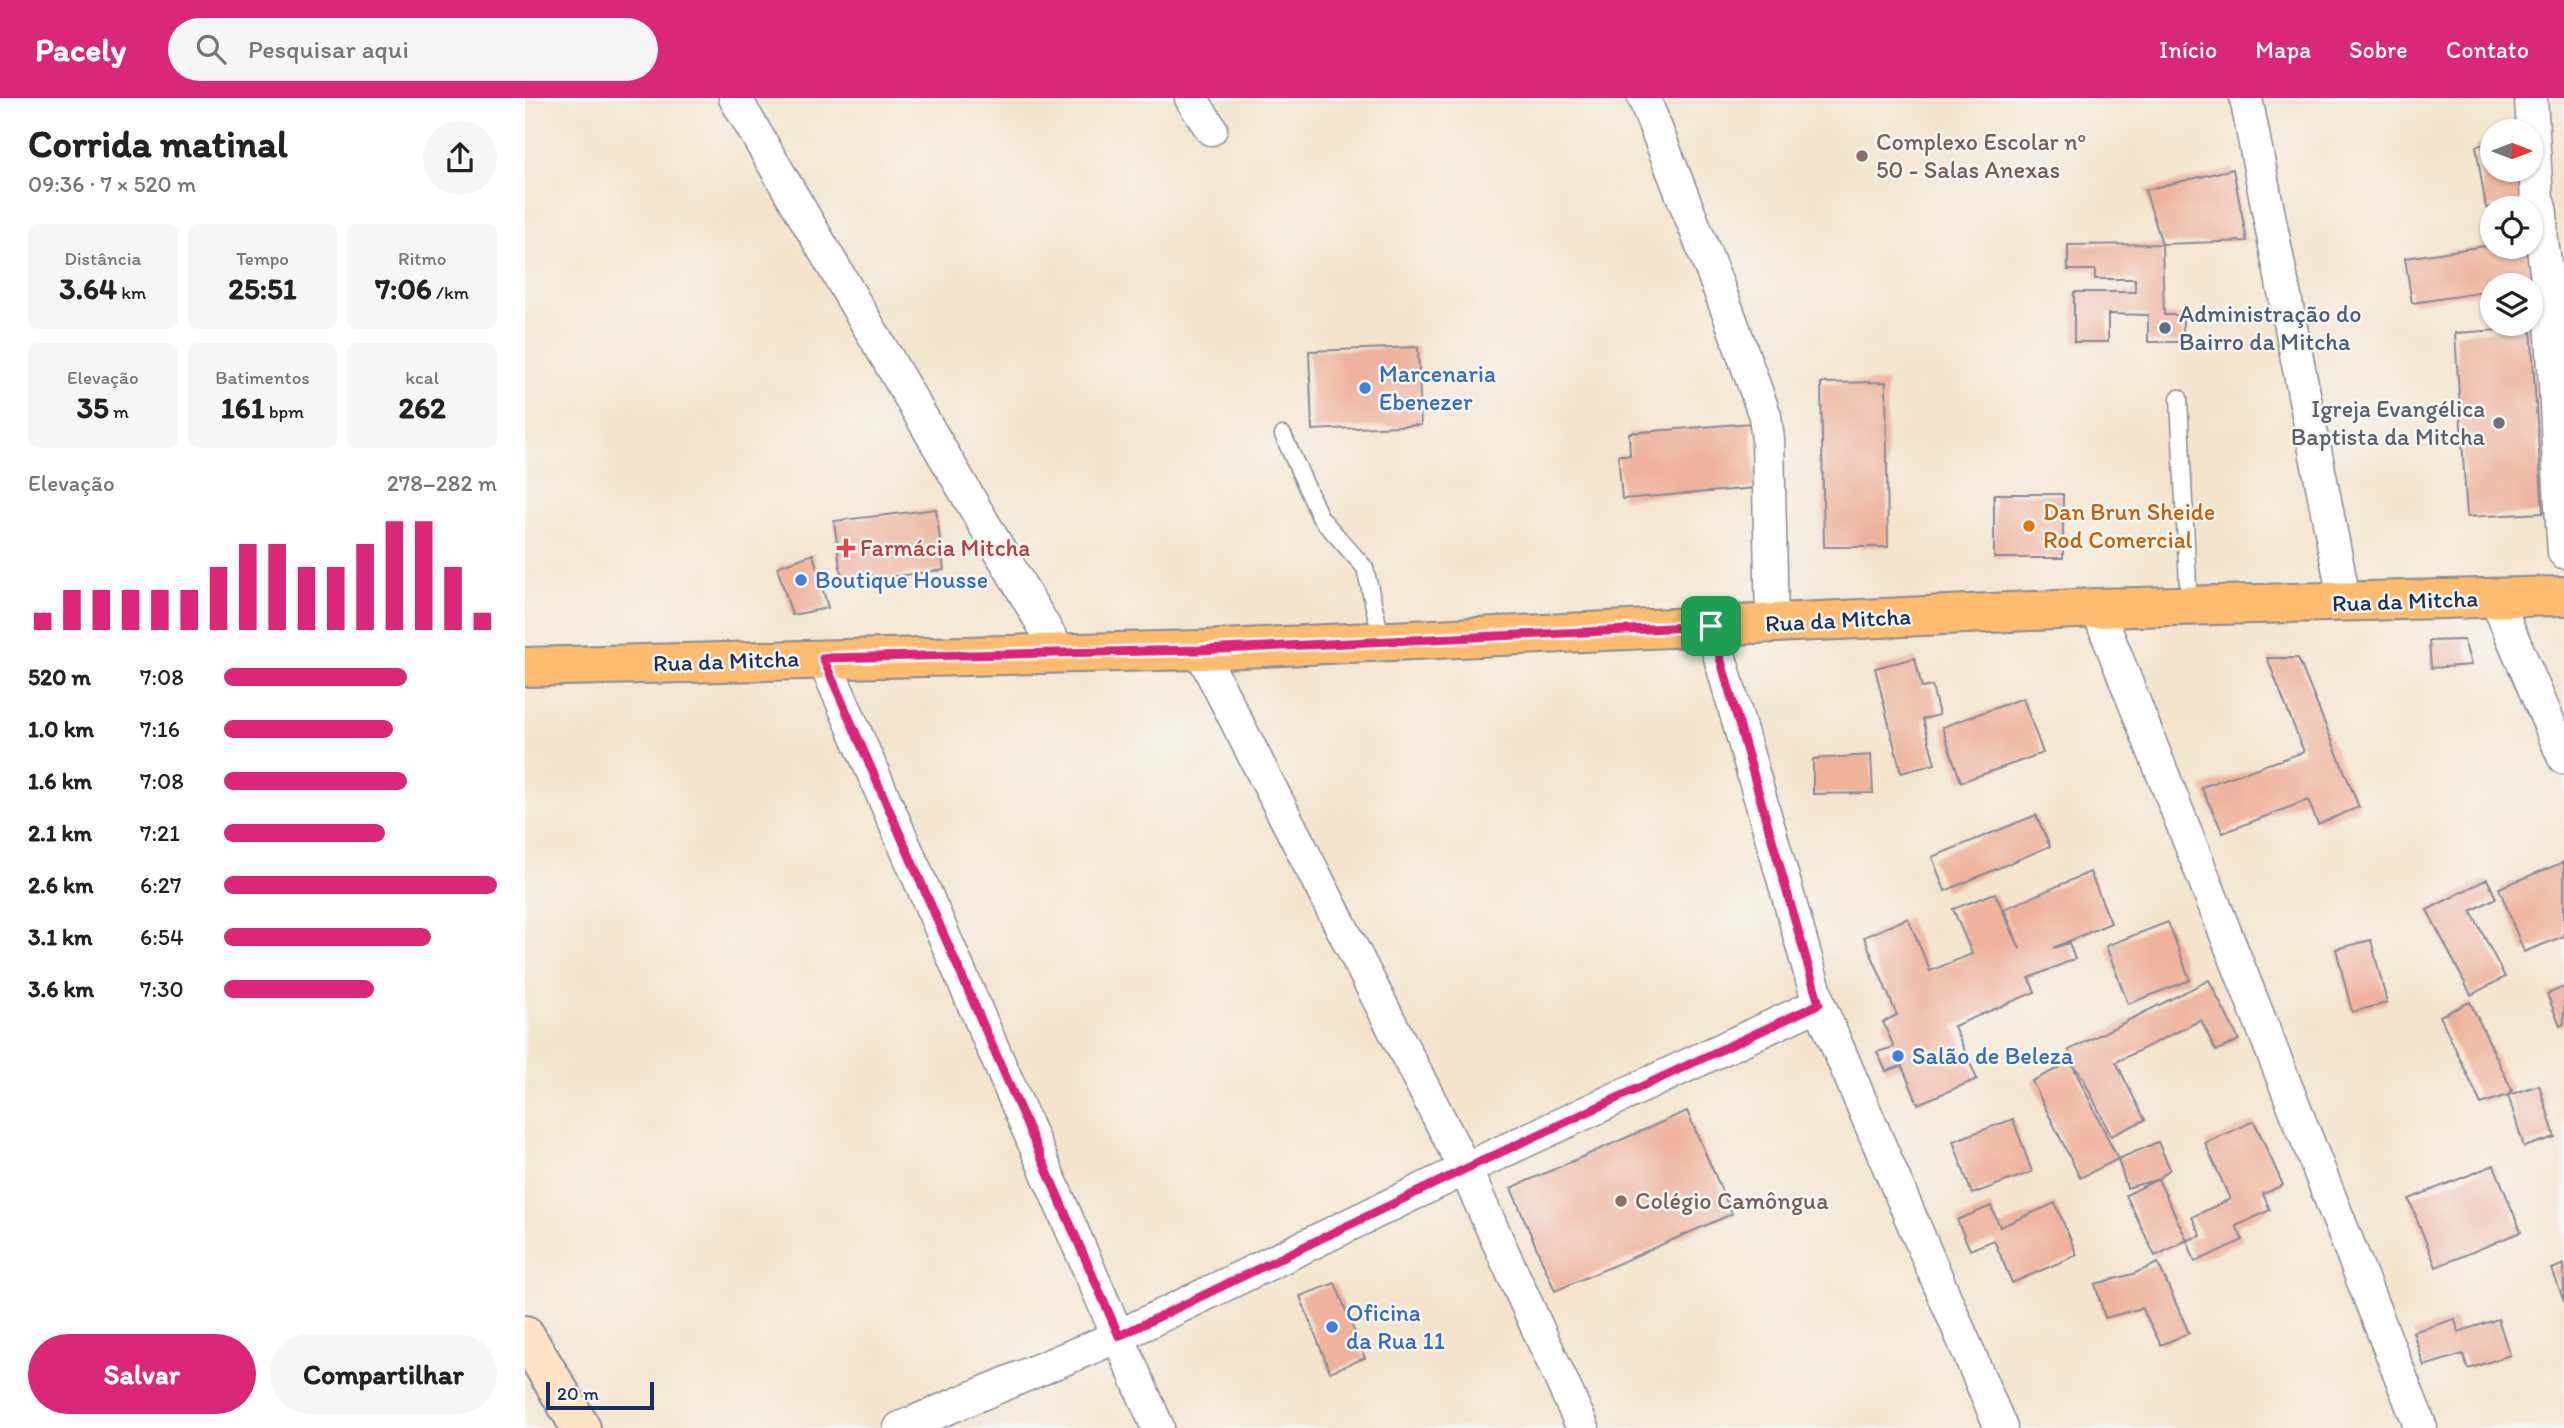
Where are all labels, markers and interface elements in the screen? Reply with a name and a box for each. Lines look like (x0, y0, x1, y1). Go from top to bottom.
search box (168, 18, 658, 81)
text: Pacely (35, 30, 126, 69)
icon: search (192, 30, 230, 68)
text: Pesquisar aqui (248, 33, 409, 65)
text: Início (2159, 35, 2217, 64)
text: Mapa (2255, 35, 2311, 64)
text: Sobre (2349, 35, 2408, 64)
text: Contato (2446, 35, 2529, 64)
north arrow (2480, 119, 2543, 182)
map controls (2480, 119, 2543, 336)
text: Corrida matinal (28, 121, 288, 167)
button: share (423, 121, 497, 195)
place label: Complexo Escolar nº 50 - Salas Anexas (1876, 127, 2086, 184)
marker: Complexo Escolar nº 50 - Salas Anexas (1854, 148, 1870, 164)
text: 09:36 · 7 × 520 m (28, 170, 196, 198)
button: locate (2480, 196, 2543, 259)
text: Distância (64, 247, 141, 270)
text: Tempo (236, 247, 289, 270)
text: Ritmo (398, 247, 446, 270)
text: 3.64 (59, 270, 117, 307)
text: 25:51 (228, 270, 297, 307)
text: 7:06 (375, 270, 432, 307)
button: layers (2480, 273, 2543, 336)
text: km (117, 281, 146, 304)
text: /km (432, 281, 469, 304)
place label: Administração do Bairro da Mitcha (2179, 299, 2361, 356)
marker: Administração do Bairro da Mitcha (2157, 320, 2173, 336)
place label: Marcenaria Ebenezer (1379, 359, 1496, 416)
text: Elevação (67, 366, 139, 389)
text: Batimentos (215, 366, 310, 389)
text: kcal (405, 366, 439, 389)
marker: Marcenaria Ebenezer (1357, 380, 1373, 396)
text: 35 (77, 389, 109, 426)
text: 161 (221, 389, 265, 426)
text: 262 (398, 389, 446, 426)
place label: Igreja Evangélica Baptista da Mitcha (2291, 394, 2486, 451)
text: m (109, 400, 129, 423)
text: bpm (265, 400, 304, 423)
marker: Igreja Evangélica Baptista da Mitcha (2491, 415, 2507, 431)
text: Elevação (28, 469, 115, 497)
text: 278–282 m (387, 469, 497, 497)
place label: Dan Brun Sheide Rod Comercial (2043, 497, 2215, 554)
marker: Dan Brun Sheide Rod Comercial (2021, 518, 2037, 534)
place label: Farmácia Mitcha (860, 533, 1030, 562)
marker: Farmácia Mitcha (838, 540, 854, 556)
place label: Boutique Housse (815, 565, 988, 594)
marker: Boutique Housse (793, 572, 809, 588)
street label: Rua da Mitcha (2331, 583, 2479, 618)
pin (1681, 596, 1741, 656)
street label: Rua da Mitcha (1764, 601, 1912, 638)
icon: arrive (1692, 607, 1730, 645)
street label: Rua da Mitcha (652, 643, 800, 678)
text: 520 m (28, 663, 91, 691)
text: 7:08 (140, 663, 184, 691)
text: 1.0 km (28, 715, 94, 743)
text: 7:16 (140, 715, 180, 743)
text: 1.6 km (28, 767, 92, 795)
text: 7:08 (140, 767, 184, 795)
text: 2.1 km (28, 819, 92, 847)
text: 7:21 (140, 819, 180, 847)
text: 2.6 km (28, 871, 94, 899)
text: 6:27 (140, 871, 181, 899)
text: 3.1 km (28, 923, 92, 951)
text: 6:54 (140, 923, 184, 951)
text: 3.6 km (28, 975, 94, 1003)
text: 7:30 (140, 975, 184, 1003)
place label: Salão de Beleza (1912, 1041, 2074, 1070)
marker: Salão de Beleza (1890, 1048, 1906, 1064)
place label: Colégio Camôngua (1635, 1186, 1829, 1215)
marker: Colégio Camôngua (1613, 1193, 1629, 1209)
place label: Oficina da Rua 11 (1346, 1298, 1445, 1355)
marker: Oficina da Rua 11 (1324, 1319, 1340, 1335)
button: Salvar (28, 1334, 256, 1414)
button: Compartilhar (270, 1334, 497, 1414)
scale bar (546, 1379, 655, 1411)
text: 20 m (557, 1382, 599, 1405)

